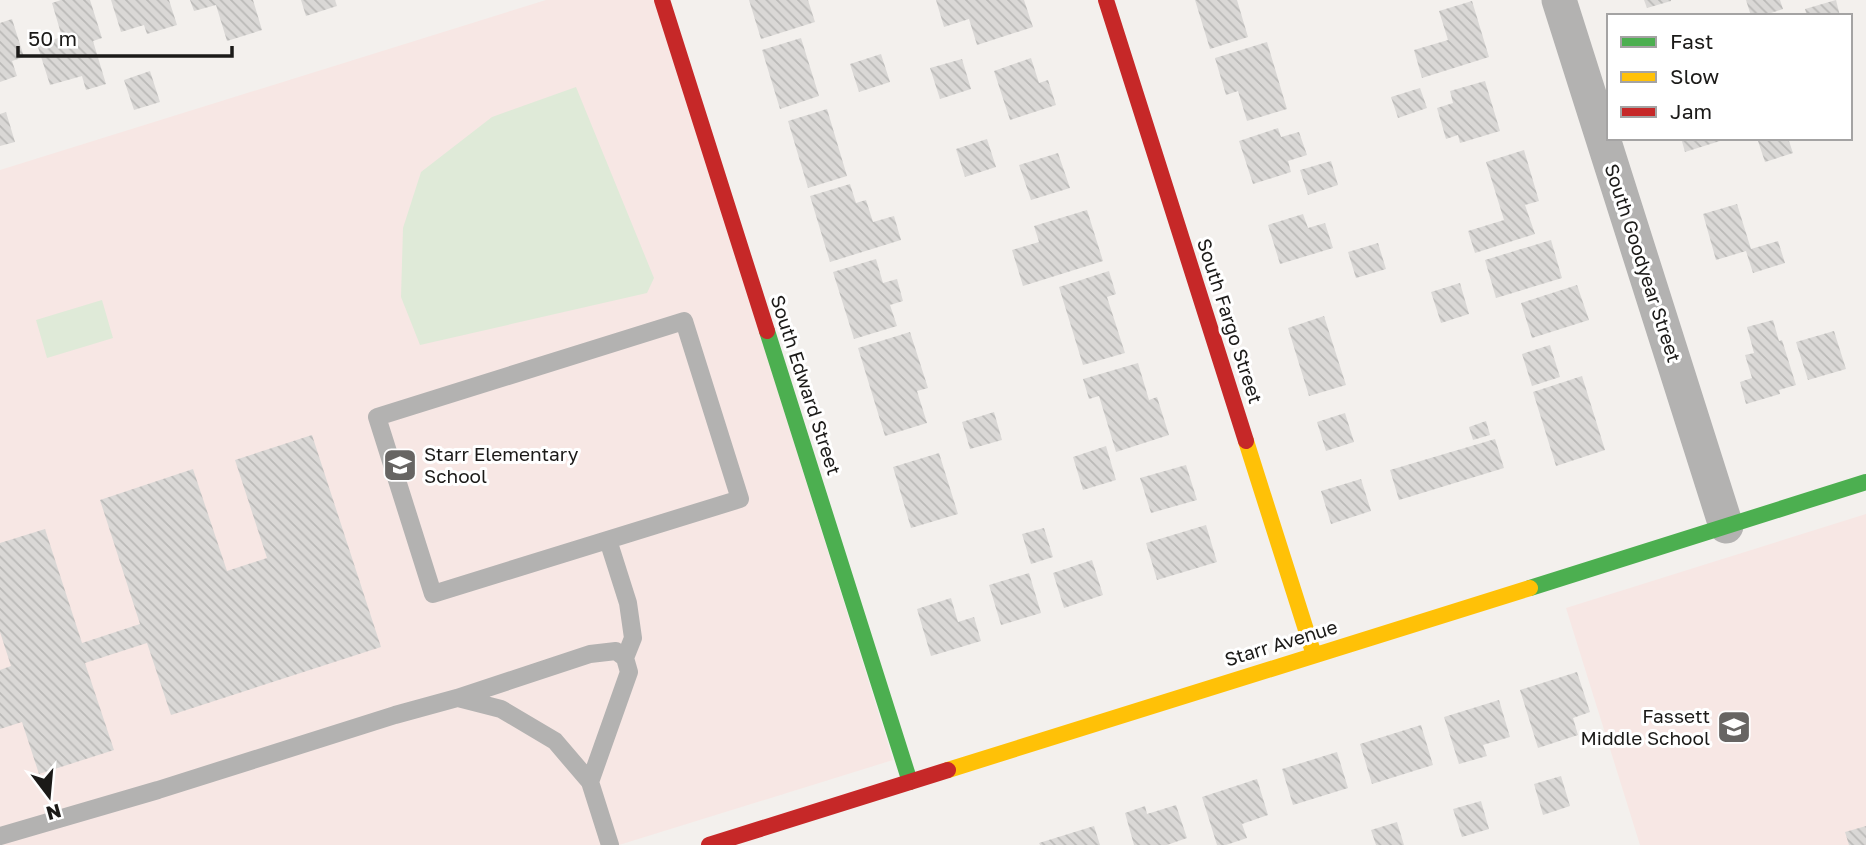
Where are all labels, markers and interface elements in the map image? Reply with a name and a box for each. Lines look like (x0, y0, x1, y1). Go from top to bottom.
scale bar (18, 14, 231, 58)
legend (1607, 14, 1852, 140)
text: 50 m (28, 25, 77, 51)
text: Fast (1670, 28, 1713, 54)
text: Slow (1670, 63, 1719, 89)
text: Jam (1670, 98, 1712, 124)
street label: South Goodyear Street (1600, 161, 1686, 365)
street label: South Fargo Street (1193, 235, 1268, 406)
street label: South Edward Street (767, 292, 846, 478)
place label: Starr Elementary School (424, 442, 579, 487)
school or university icon: Starr Elementary School (381, 446, 419, 484)
street label: Starr Avenue (1222, 614, 1340, 671)
place label: Fassett Middle School (1580, 704, 1710, 749)
school or university icon: Fassett Middle School (1715, 708, 1753, 746)
north arrow (14, 761, 84, 831)
text: N (44, 800, 64, 826)

